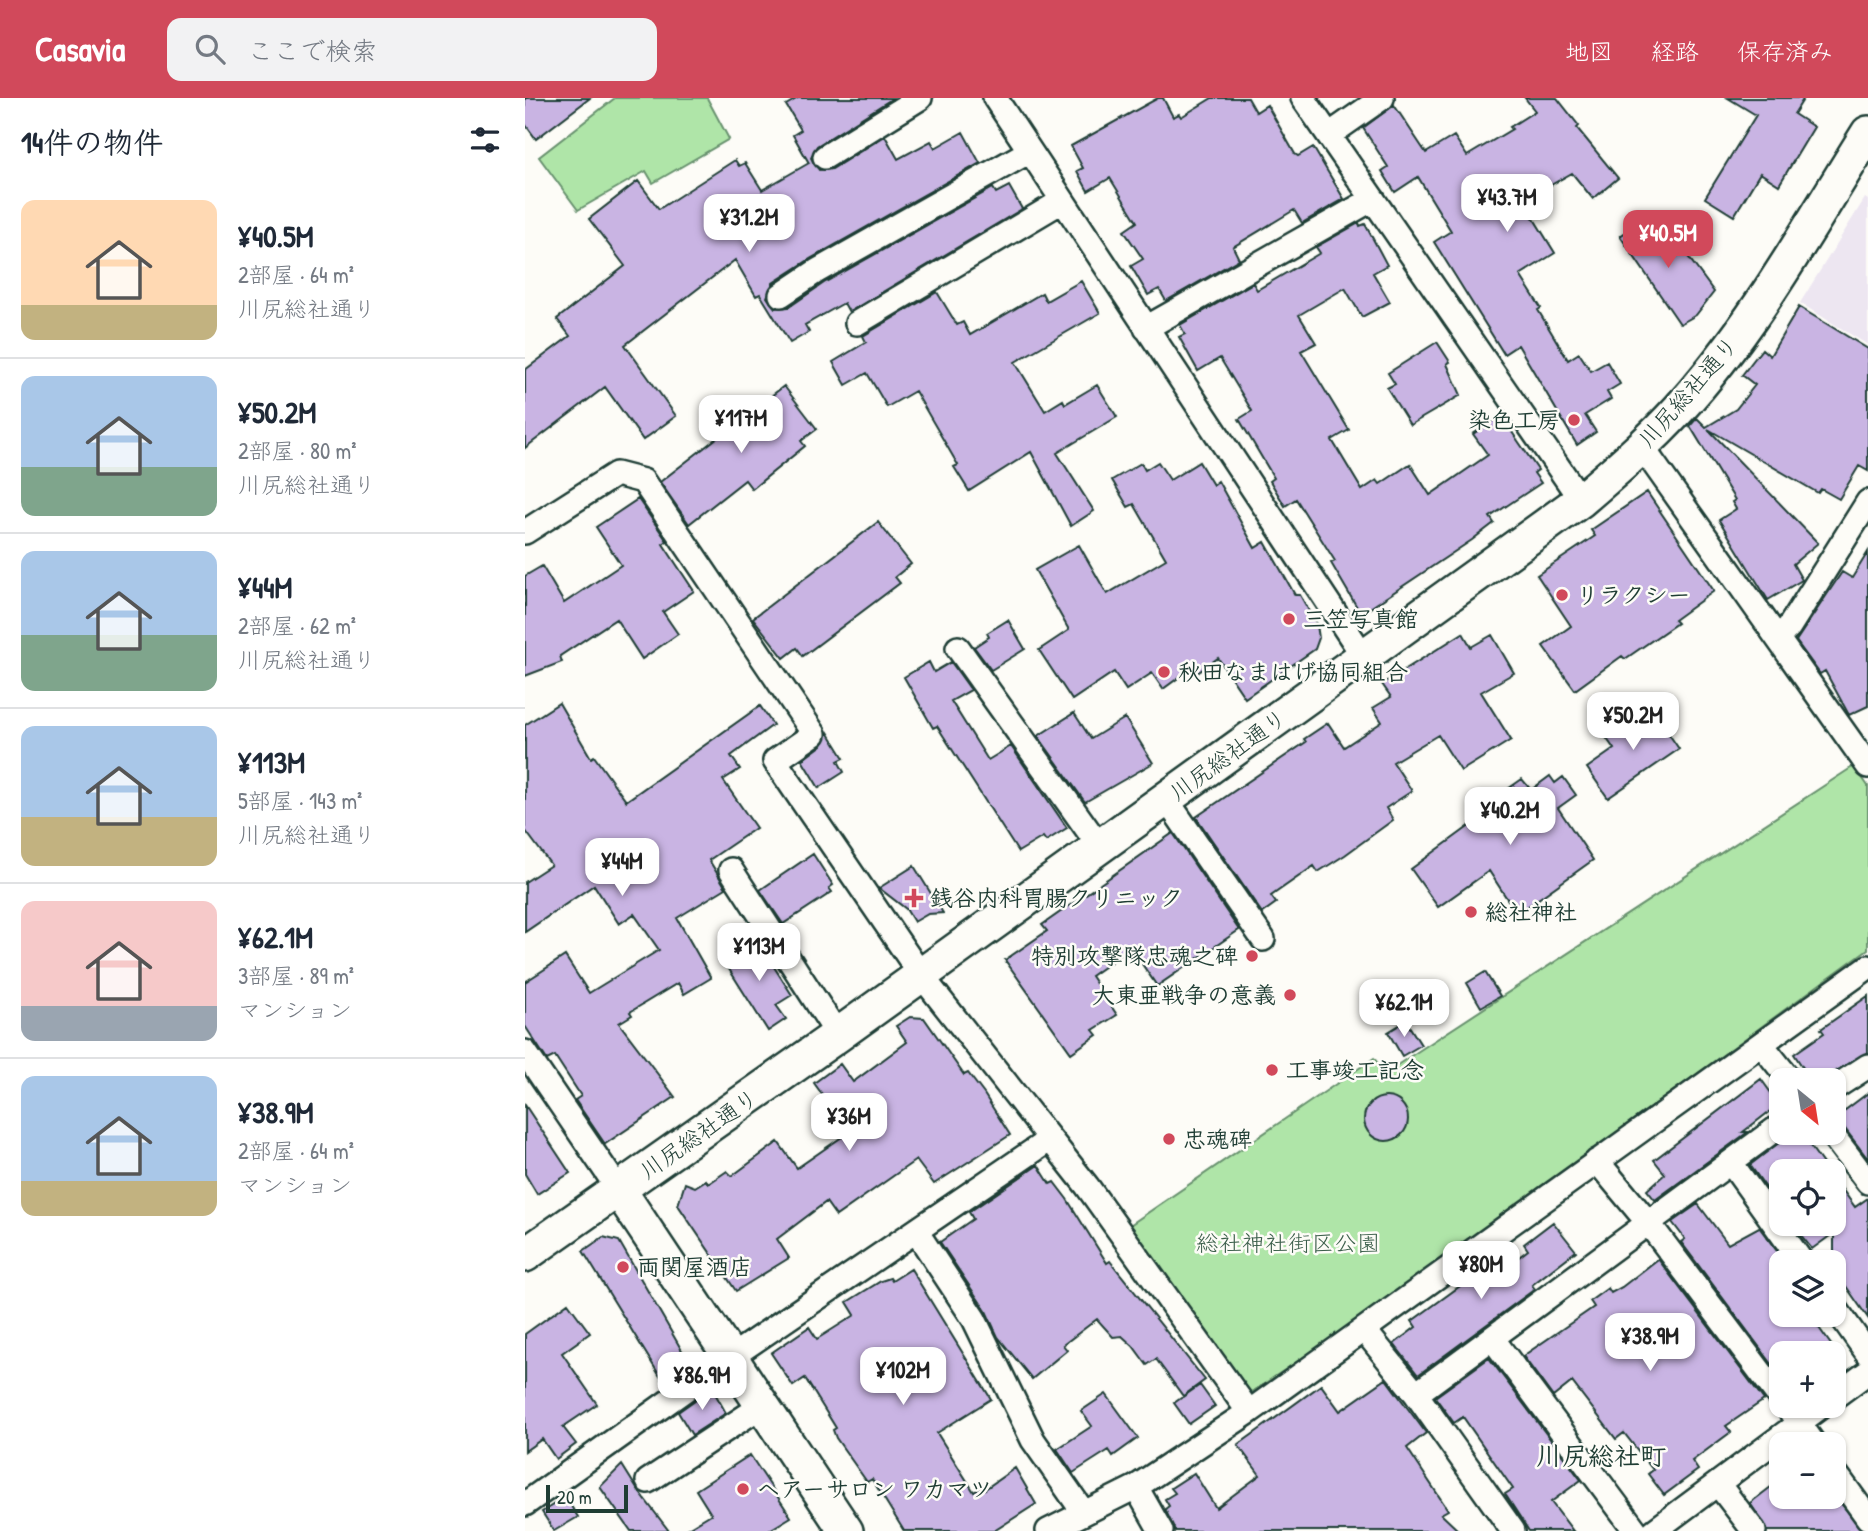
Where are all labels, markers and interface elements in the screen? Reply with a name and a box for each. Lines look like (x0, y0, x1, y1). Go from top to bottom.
search box (167, 18, 657, 81)
text: Casavia (35, 27, 125, 71)
icon: search (191, 30, 229, 68)
text: ここで検索 (247, 33, 377, 68)
text: 地図 (1565, 35, 1613, 67)
text: 経路 (1651, 35, 1699, 67)
text: 保存済み (1737, 35, 1833, 67)
icon: filters (466, 121, 504, 159)
text: 14件の物件 (21, 122, 163, 162)
pin: ¥43.7M (1450, 174, 1564, 234)
text: ¥43.7M (1477, 181, 1537, 212)
pin: ¥31.2M (692, 194, 806, 254)
text: ¥31.2M (720, 201, 778, 232)
pin: ¥40.5M (1611, 211, 1725, 270)
text: ¥40.5M (238, 216, 314, 256)
text: ¥40.5M (1639, 217, 1697, 248)
icon: home (77, 228, 161, 312)
text: 2部屋 · 64 m² (238, 259, 354, 290)
text: 川尻総社通り (238, 293, 376, 324)
street label: 川尻総社通り (1631, 329, 1745, 454)
text: ¥50.2M (238, 392, 316, 432)
pin: ¥117M (692, 396, 790, 455)
text: ¥117M (715, 402, 767, 433)
icon: home (77, 404, 161, 488)
place label: 染色工房 (1468, 404, 1560, 435)
marker: 染色工房 (1566, 412, 1582, 428)
text: 2部屋 · 80 m² (238, 435, 356, 466)
text: 川尻総社通り (238, 469, 376, 500)
text: ¥44M (238, 567, 292, 607)
icon: home (77, 579, 161, 663)
place label: リラクシー (1576, 579, 1691, 610)
marker: リラクシー (1554, 587, 1570, 603)
place label: 三笠写真館 (1303, 603, 1418, 634)
text: 2部屋 · 62 m² (238, 610, 356, 641)
marker: 三笠写真館 (1281, 611, 1297, 627)
text: 川尻総社通り (238, 644, 376, 675)
place label: 秋田なまはげ協同組合 (1178, 656, 1408, 687)
marker: 秋田なまはげ協同組合 (1156, 664, 1172, 680)
pin: ¥50.2M (1576, 692, 1690, 752)
text: ¥50.2M (1603, 699, 1663, 730)
street label: 川尻総社通り (1163, 701, 1293, 808)
text: ¥113M (238, 742, 305, 782)
icon: home (77, 754, 161, 838)
text: 5部屋 · 143 m² (238, 785, 362, 816)
pin: ¥40.2M (1453, 788, 1567, 847)
text: ¥40.2M (1481, 794, 1539, 825)
text: 川尻総社通り (238, 819, 376, 850)
pin: ¥44M (581, 838, 663, 898)
text: ¥44M (601, 845, 643, 876)
place label: 銭谷内科胃腸クリニック (930, 882, 1183, 913)
marker: 銭谷内科胃腸クリニック (904, 888, 924, 908)
place label: 総社神社 (1485, 896, 1577, 927)
marker: 総社神社 (1463, 904, 1479, 920)
text: ¥62.1M (238, 917, 313, 957)
pin: ¥113M (710, 924, 808, 983)
icon: home (77, 929, 161, 1013)
text: ¥113M (733, 930, 785, 961)
place label: 特別攻撃隊忠魂之碑 (1031, 940, 1238, 971)
marker: 特別攻撃隊忠魂之碑 (1244, 948, 1260, 964)
text: 3部屋 · 89 m² (238, 960, 354, 991)
place label: 大東亜戦争の意義 (1092, 979, 1276, 1010)
pin: ¥62.1M (1347, 979, 1461, 1039)
text: ¥62.1M (1375, 986, 1433, 1017)
marker: 大東亜戦争の意義 (1282, 987, 1298, 1003)
text: マンション (238, 994, 352, 1025)
place label: 工事竣工記念 (1286, 1054, 1424, 1085)
marker: 工事竣工記念 (1264, 1062, 1280, 1078)
north arrow (1769, 1068, 1846, 1144)
map controls (1769, 1068, 1846, 1509)
street label: 川尻総社通り (633, 1081, 764, 1186)
text: ¥38.9M (238, 1092, 314, 1132)
pin: ¥36M (808, 1094, 890, 1153)
text: ¥36M (827, 1100, 871, 1131)
icon: home (77, 1104, 161, 1188)
place label: 忠魂碑 (1183, 1123, 1252, 1154)
marker: 忠魂碑 (1161, 1131, 1177, 1147)
text: 2部屋 · 64 m² (238, 1135, 354, 1166)
button: locate (1769, 1159, 1846, 1236)
text: マンション (238, 1169, 352, 1200)
park label: 総社神社街区公園 (1196, 1227, 1380, 1258)
pin: ¥80M (1440, 1242, 1522, 1301)
text: ¥80M (1459, 1248, 1503, 1279)
button: layers (1769, 1250, 1846, 1327)
place label: 両関屋酒店 (637, 1251, 752, 1282)
marker: 両関屋酒店 (615, 1259, 631, 1275)
pin: ¥38.9M (1593, 1314, 1707, 1373)
text: ¥38.9M (1621, 1320, 1679, 1351)
button: + (1769, 1341, 1846, 1418)
pin: ¥102M (854, 1348, 952, 1407)
pin: ¥86.9M (645, 1352, 759, 1412)
text: ¥102M (876, 1354, 930, 1385)
text: ¥86.9M (674, 1359, 730, 1390)
button: − (1769, 1432, 1846, 1509)
district label: 川尻総社町 (1536, 1438, 1666, 1473)
place label: ヘアーサロン ワカマツ (757, 1473, 992, 1504)
marker: ヘアーサロン ワカマツ (735, 1481, 751, 1497)
scale bar (546, 1482, 628, 1514)
text: 20 m (557, 1484, 592, 1510)

